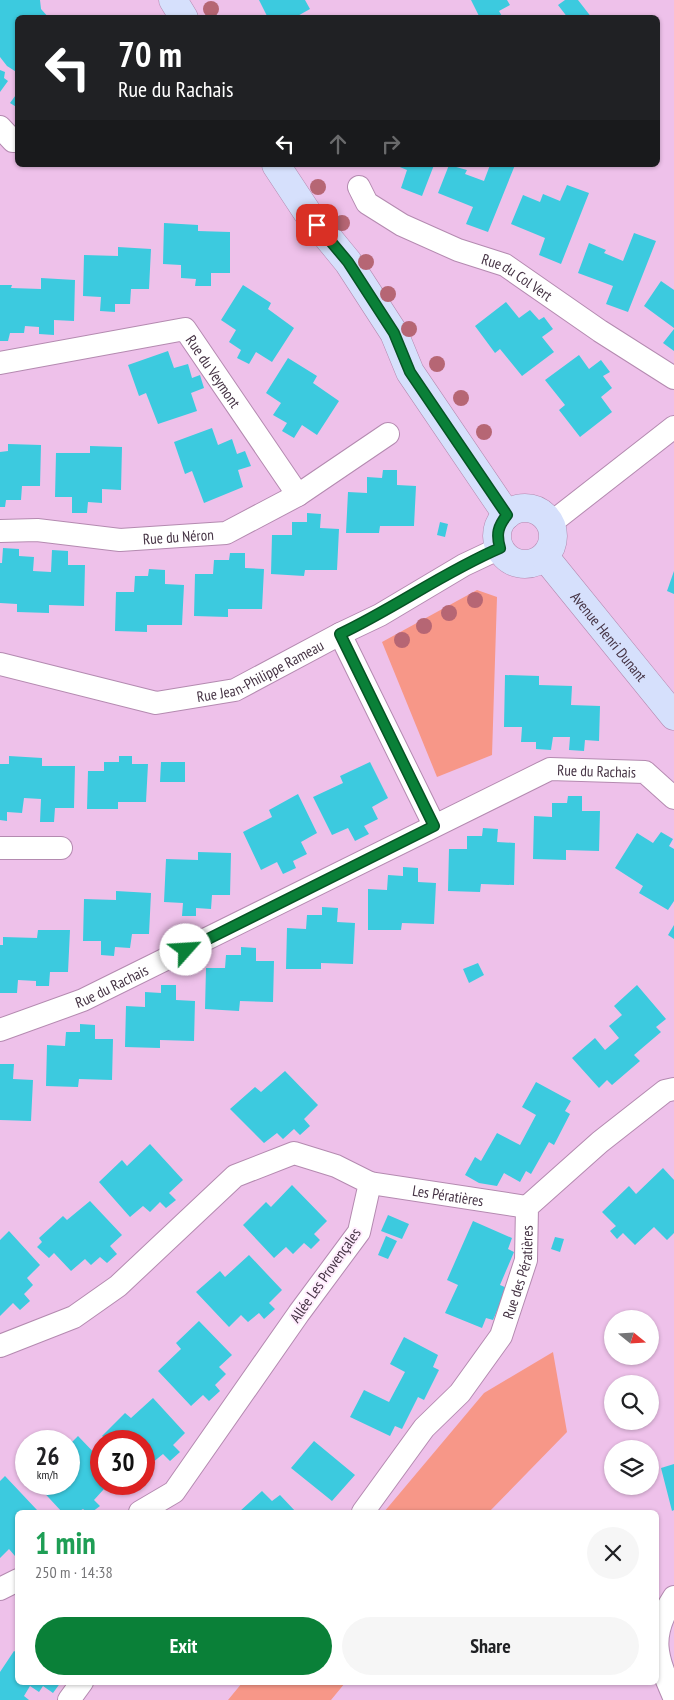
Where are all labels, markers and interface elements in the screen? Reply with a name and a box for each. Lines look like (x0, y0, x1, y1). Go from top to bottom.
text: 70 m (118, 31, 182, 77)
icon: left (35, 35, 100, 100)
text: Rue du Rachais (118, 75, 233, 103)
icon: left (271, 130, 299, 158)
icon: ahead (324, 130, 352, 158)
icon: right (377, 130, 405, 158)
pin (296, 204, 338, 246)
icon: arrive (303, 211, 331, 239)
street label: Rue du Col Vert (480, 249, 556, 305)
street label: Rue du Veymont (182, 331, 245, 411)
street label: Rue du Néron (142, 524, 214, 548)
street label: Avenue Henri Dunant (567, 587, 651, 685)
street label: Rue Jean-Philippe Rameau (195, 635, 327, 706)
street label: Rue du Rachais (557, 760, 636, 781)
position arrow (159, 923, 211, 975)
street label: Rue du Rachais (73, 960, 151, 1012)
street label: Les Pératières (411, 1180, 485, 1210)
street label: Allée Les Provençales (285, 1224, 365, 1326)
street label: Rue des Pératières (498, 1225, 536, 1321)
north arrow (604, 1310, 659, 1365)
map controls (604, 1310, 659, 1495)
button: search (604, 1375, 659, 1430)
speed limit sign: 30 (90, 1430, 155, 1495)
text: 26 (36, 1440, 59, 1472)
button: layers (604, 1440, 659, 1495)
text: km/h (37, 1467, 58, 1482)
text: 1 min (35, 1523, 96, 1562)
button: close (587, 1527, 639, 1579)
text: 250 m · 14:38 (35, 1562, 113, 1582)
button: Exit (35, 1617, 332, 1675)
button: Share (342, 1617, 639, 1675)

